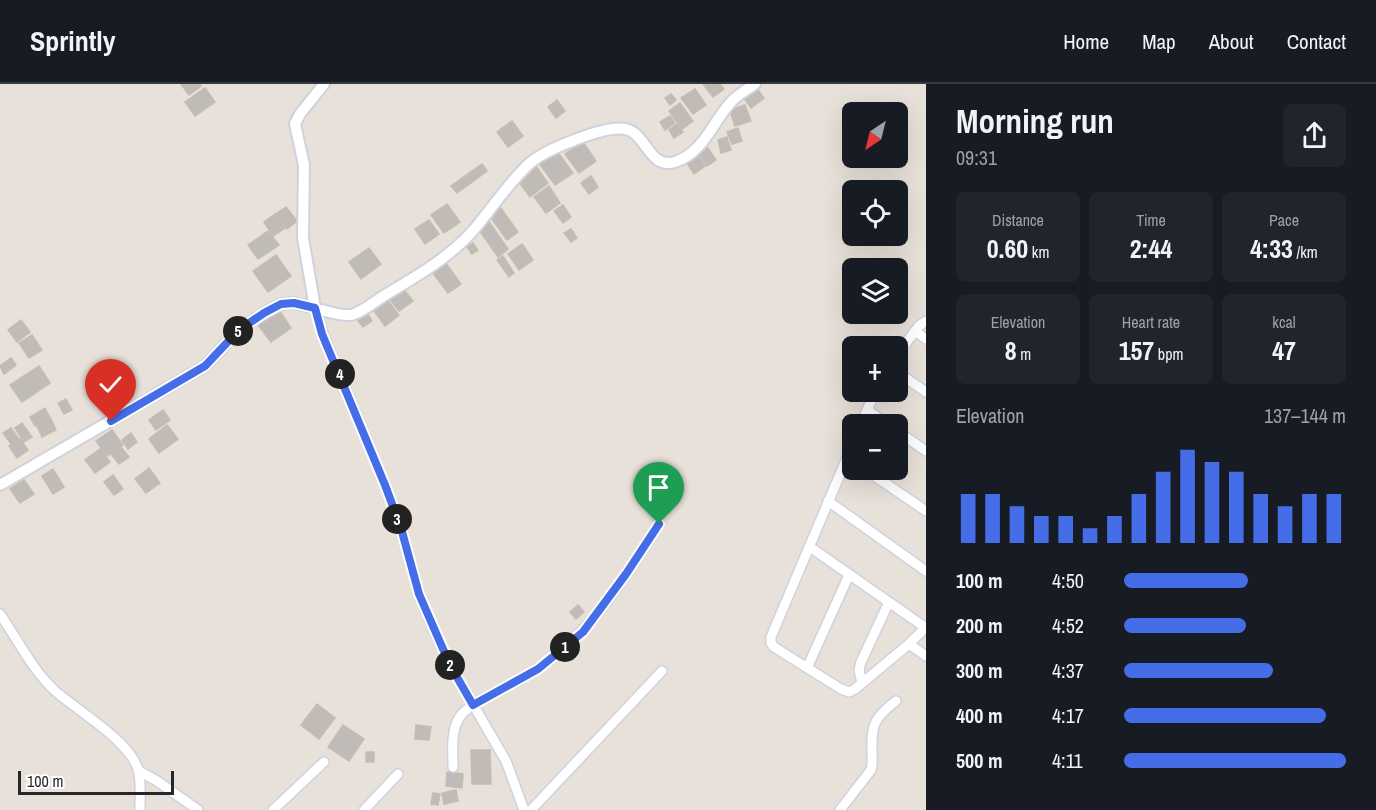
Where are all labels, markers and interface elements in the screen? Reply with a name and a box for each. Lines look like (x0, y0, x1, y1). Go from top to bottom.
text: Sprintly (30, 22, 115, 60)
text: Home (1063, 27, 1109, 56)
text: Map (1142, 27, 1176, 56)
text: About (1209, 27, 1254, 56)
text: Contact (1287, 27, 1346, 56)
text: Morning run (956, 99, 1114, 143)
north arrow (842, 102, 908, 168)
map controls (842, 102, 908, 480)
button: share (1283, 104, 1346, 167)
text: 09:31 (956, 144, 997, 171)
button: locate (842, 180, 908, 246)
text: Distance (992, 209, 1044, 231)
text: Time (1136, 209, 1166, 231)
text: Pace (1269, 209, 1299, 231)
text: 0.60 (987, 231, 1028, 266)
text: 2:44 (1130, 231, 1172, 266)
text: 4:33 (1250, 231, 1293, 266)
text: km (1028, 241, 1049, 263)
text: /km (1293, 241, 1318, 263)
button: layers (842, 258, 908, 324)
text: Elevation (991, 311, 1045, 333)
text: Heart rate (1122, 311, 1180, 333)
text: kcal (1272, 311, 1296, 333)
pin: 5 (223, 316, 253, 346)
text: 5 (234, 320, 242, 342)
text: 8 (1005, 333, 1017, 368)
text: 157 (1119, 333, 1154, 368)
text: 47 (1272, 333, 1296, 368)
button: + (842, 336, 908, 402)
text: m (1017, 343, 1031, 365)
text: bpm (1154, 343, 1183, 365)
pin (85, 359, 136, 421)
pin: 4 (325, 359, 355, 389)
text: 4 (336, 363, 344, 385)
icon: check (94, 368, 127, 401)
text: Elevation (956, 402, 1024, 429)
text: 137–144 m (1264, 402, 1346, 429)
button: − (842, 414, 908, 480)
pin (633, 462, 684, 524)
icon: arrive (642, 471, 675, 504)
pin: 3 (382, 504, 412, 534)
text: 3 (393, 508, 401, 530)
text: 100 m (956, 567, 1003, 594)
text: 4:50 (1052, 567, 1084, 594)
text: 200 m (956, 612, 1003, 639)
text: 4:52 (1052, 612, 1084, 639)
pin: 1 (550, 632, 580, 662)
text: 1 (561, 636, 569, 658)
pin: 2 (435, 650, 465, 680)
text: 2 (446, 654, 454, 676)
text: 300 m (956, 657, 1003, 684)
text: 4:37 (1052, 657, 1084, 684)
text: 400 m (956, 702, 1003, 729)
text: 4:17 (1052, 702, 1084, 729)
text: 500 m (956, 747, 1003, 774)
text: 4:11 (1052, 747, 1083, 774)
scale bar (18, 768, 174, 796)
text: 100 m (27, 770, 63, 792)

